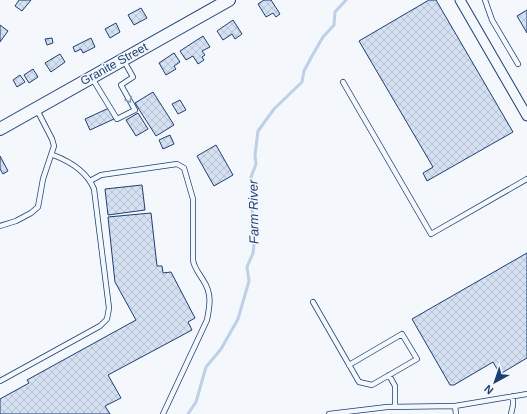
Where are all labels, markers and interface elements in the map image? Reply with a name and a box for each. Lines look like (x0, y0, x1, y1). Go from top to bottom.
street label: Granite Street (78, 39, 151, 88)
one-way arrow (125, 96, 132, 104)
water label: Farm River (245, 179, 262, 244)
north arrow (475, 362, 515, 402)
text: N (482, 382, 495, 397)

